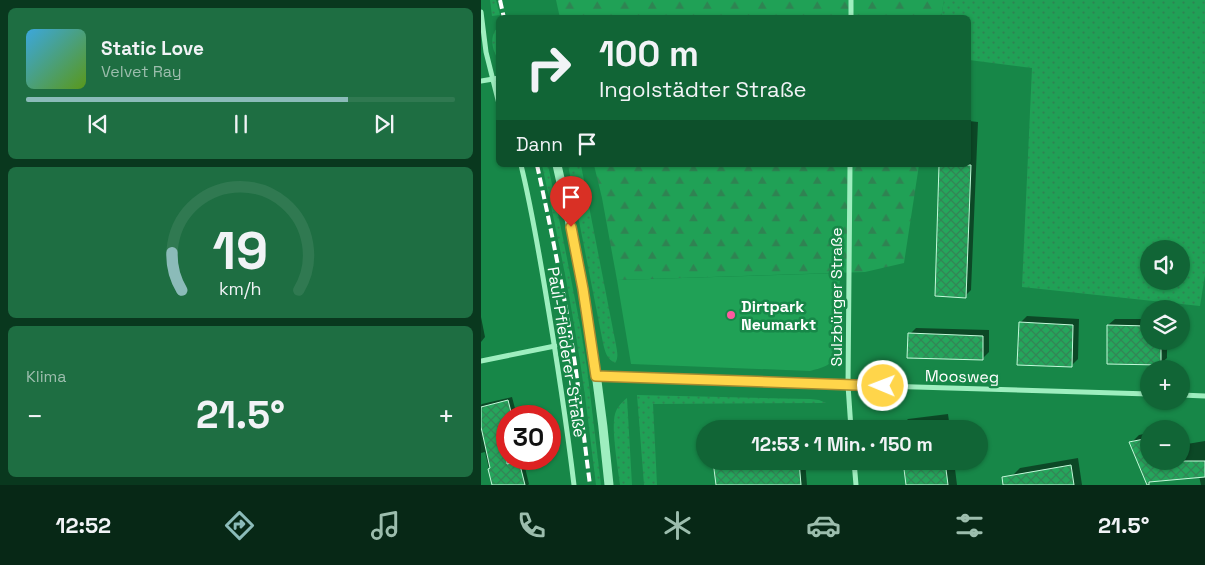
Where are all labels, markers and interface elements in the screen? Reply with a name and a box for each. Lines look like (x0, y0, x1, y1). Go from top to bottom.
text: 100 m (599, 32, 699, 76)
icon: right (516, 35, 581, 100)
text: Static Love (101, 36, 204, 61)
text: Velvet Ray (101, 61, 182, 82)
text: Ingolstädter Straße (599, 75, 807, 103)
icon: previous (84, 110, 112, 138)
icon: pause (227, 110, 255, 138)
icon: next (370, 110, 398, 138)
icon: arrive (573, 130, 601, 158)
text: Dann (516, 132, 563, 157)
pin (550, 176, 592, 227)
icon: arrive (557, 183, 585, 211)
text: 19 (213, 218, 268, 284)
street label: Sulzbürger Straße (826, 227, 847, 367)
map controls (1140, 240, 1190, 470)
button: sound (1140, 240, 1190, 290)
street label: Paul-Pfleiderer-Straße (543, 265, 590, 439)
text: km/h (219, 277, 262, 300)
place label: Dirtpark Neumarkt (741, 296, 816, 335)
button: layers (1140, 300, 1190, 350)
marker: Dirtpark Neumarkt (725, 309, 737, 321)
position arrow (856, 359, 908, 411)
button: + (1140, 360, 1190, 410)
street label: Moosweg (925, 365, 999, 388)
text: Klima (26, 366, 67, 387)
text: 21.5° (196, 391, 285, 439)
text: − (26, 398, 43, 434)
text: + (438, 398, 455, 434)
speed limit sign: 30 (496, 405, 561, 470)
button: − (1140, 420, 1190, 470)
text: 12:53 · 1 Min. · 150 m (751, 432, 933, 457)
icon: directions (222, 508, 257, 543)
icon: music (368, 508, 403, 543)
icon: phone (514, 508, 549, 543)
icon: climate (660, 508, 695, 543)
icon: car (806, 508, 841, 543)
icon: filters (952, 508, 987, 543)
text: 12:52 (55, 511, 111, 539)
text: 21.5° (1098, 511, 1149, 539)

